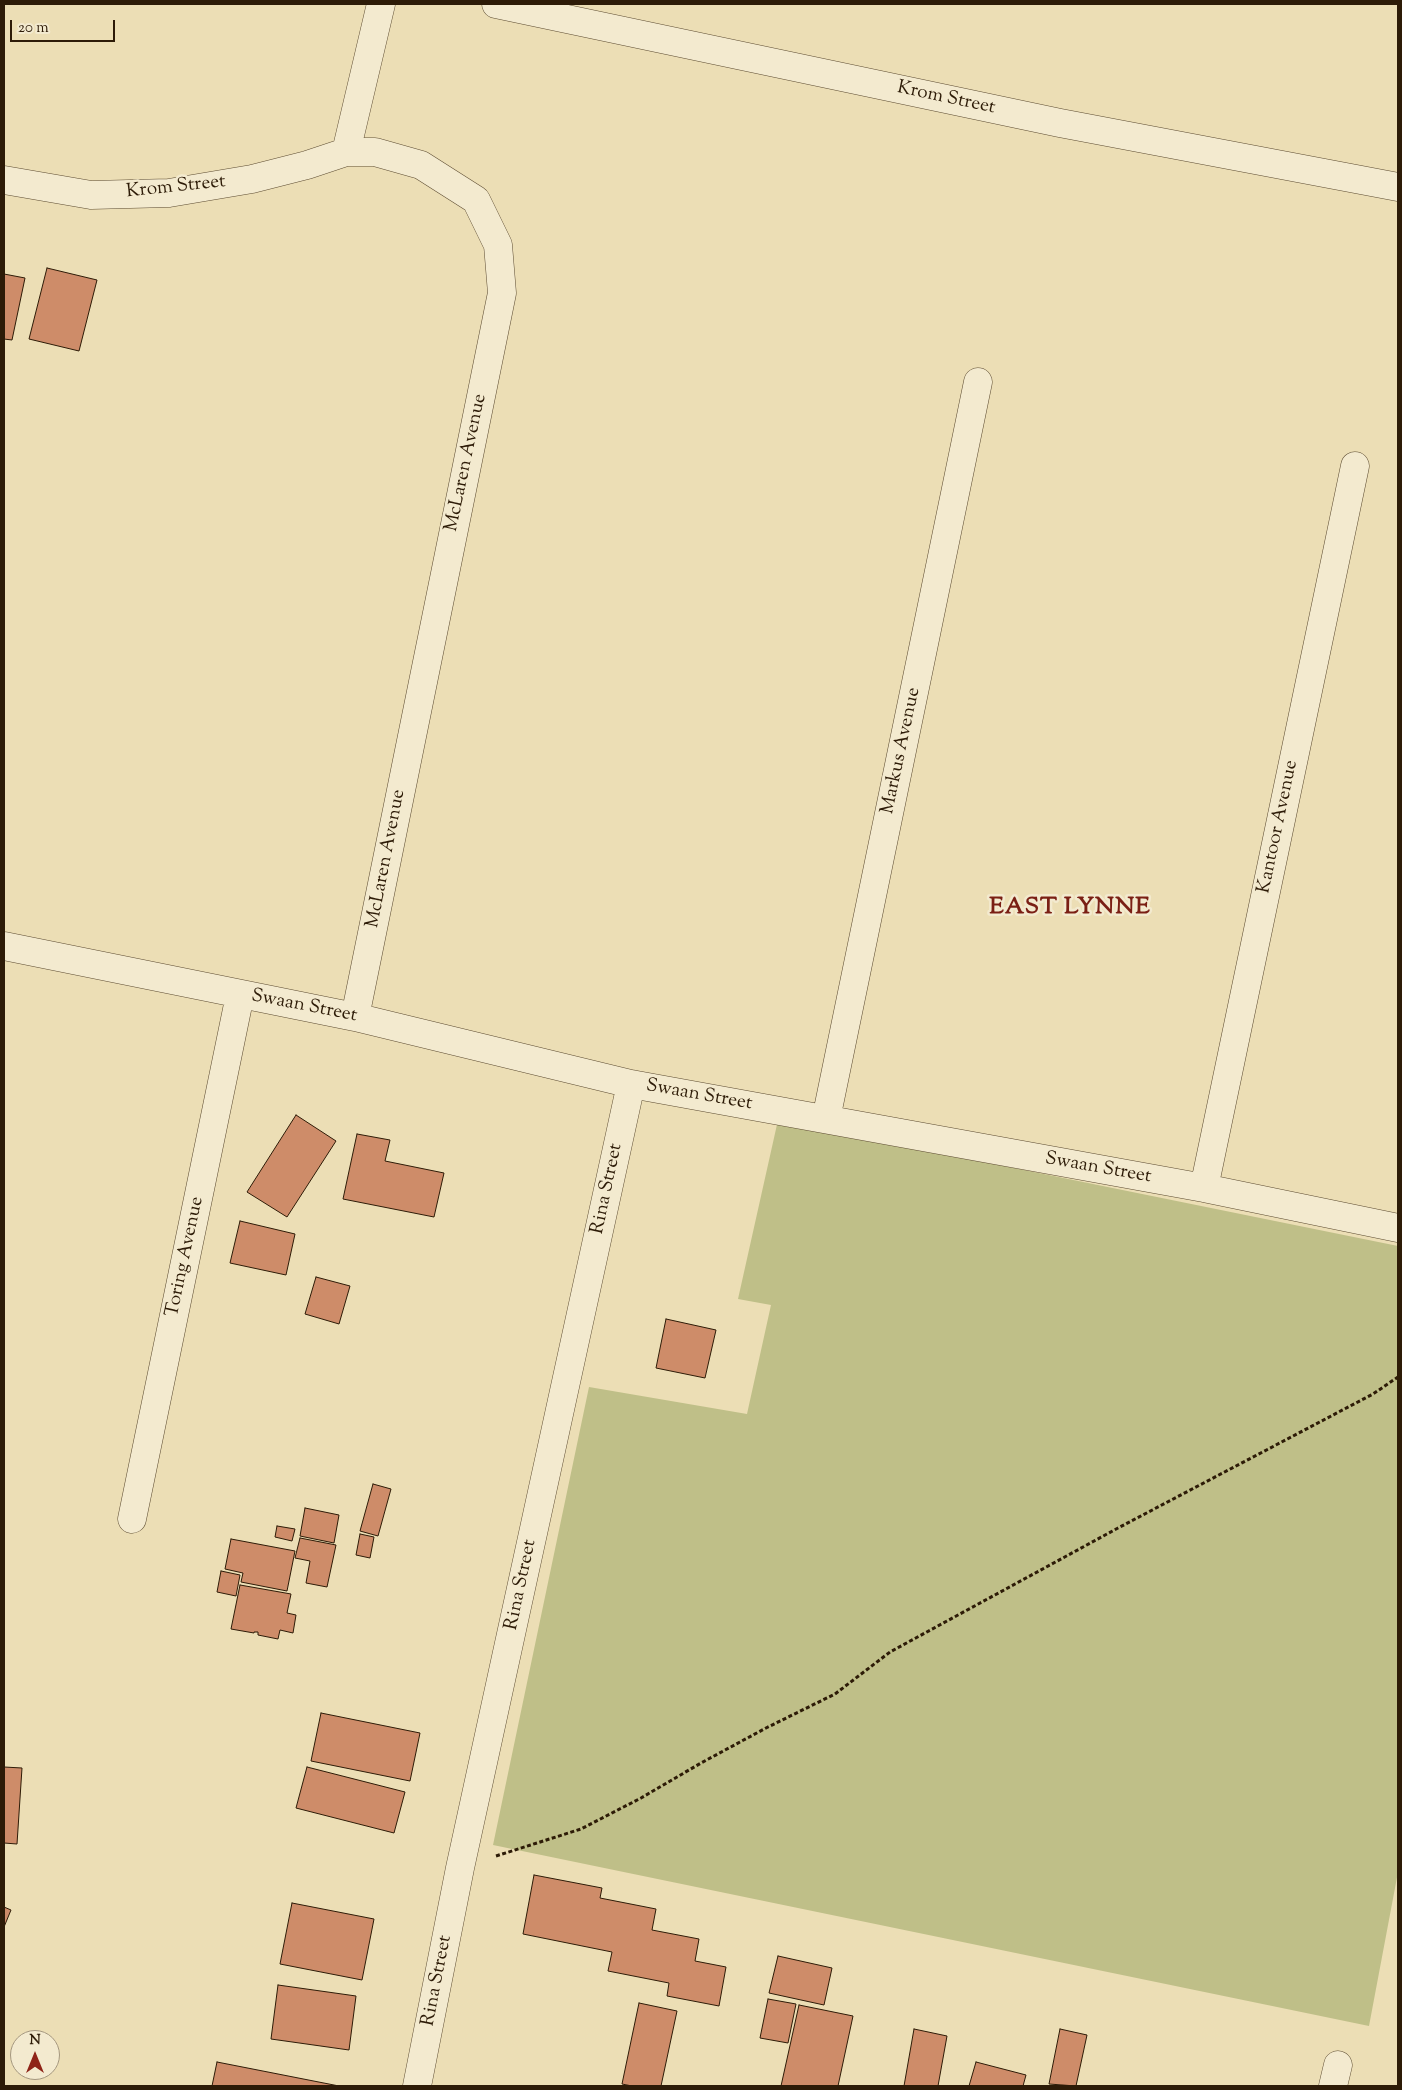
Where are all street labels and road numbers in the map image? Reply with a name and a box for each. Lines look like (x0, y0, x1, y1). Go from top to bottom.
street label: Krom Street (895, 77, 997, 121)
street label: Krom Street (125, 171, 227, 205)
street label: McLaren Avenue (441, 392, 493, 534)
street label: Markus Avenue (877, 686, 927, 816)
street label: Kantoor Avenue (1254, 758, 1304, 896)
street label: McLaren Avenue (362, 788, 412, 930)
street label: Swaan Street (249, 986, 359, 1028)
street label: Swaan Street (644, 1075, 754, 1117)
street label: Rina Street (587, 1142, 629, 1236)
street label: Swaan Street (1043, 1148, 1153, 1190)
street label: Toring Avenue (162, 1195, 210, 1319)
street label: Rina Street (501, 1538, 543, 1632)
street label: Rina Street (418, 1934, 458, 2028)

